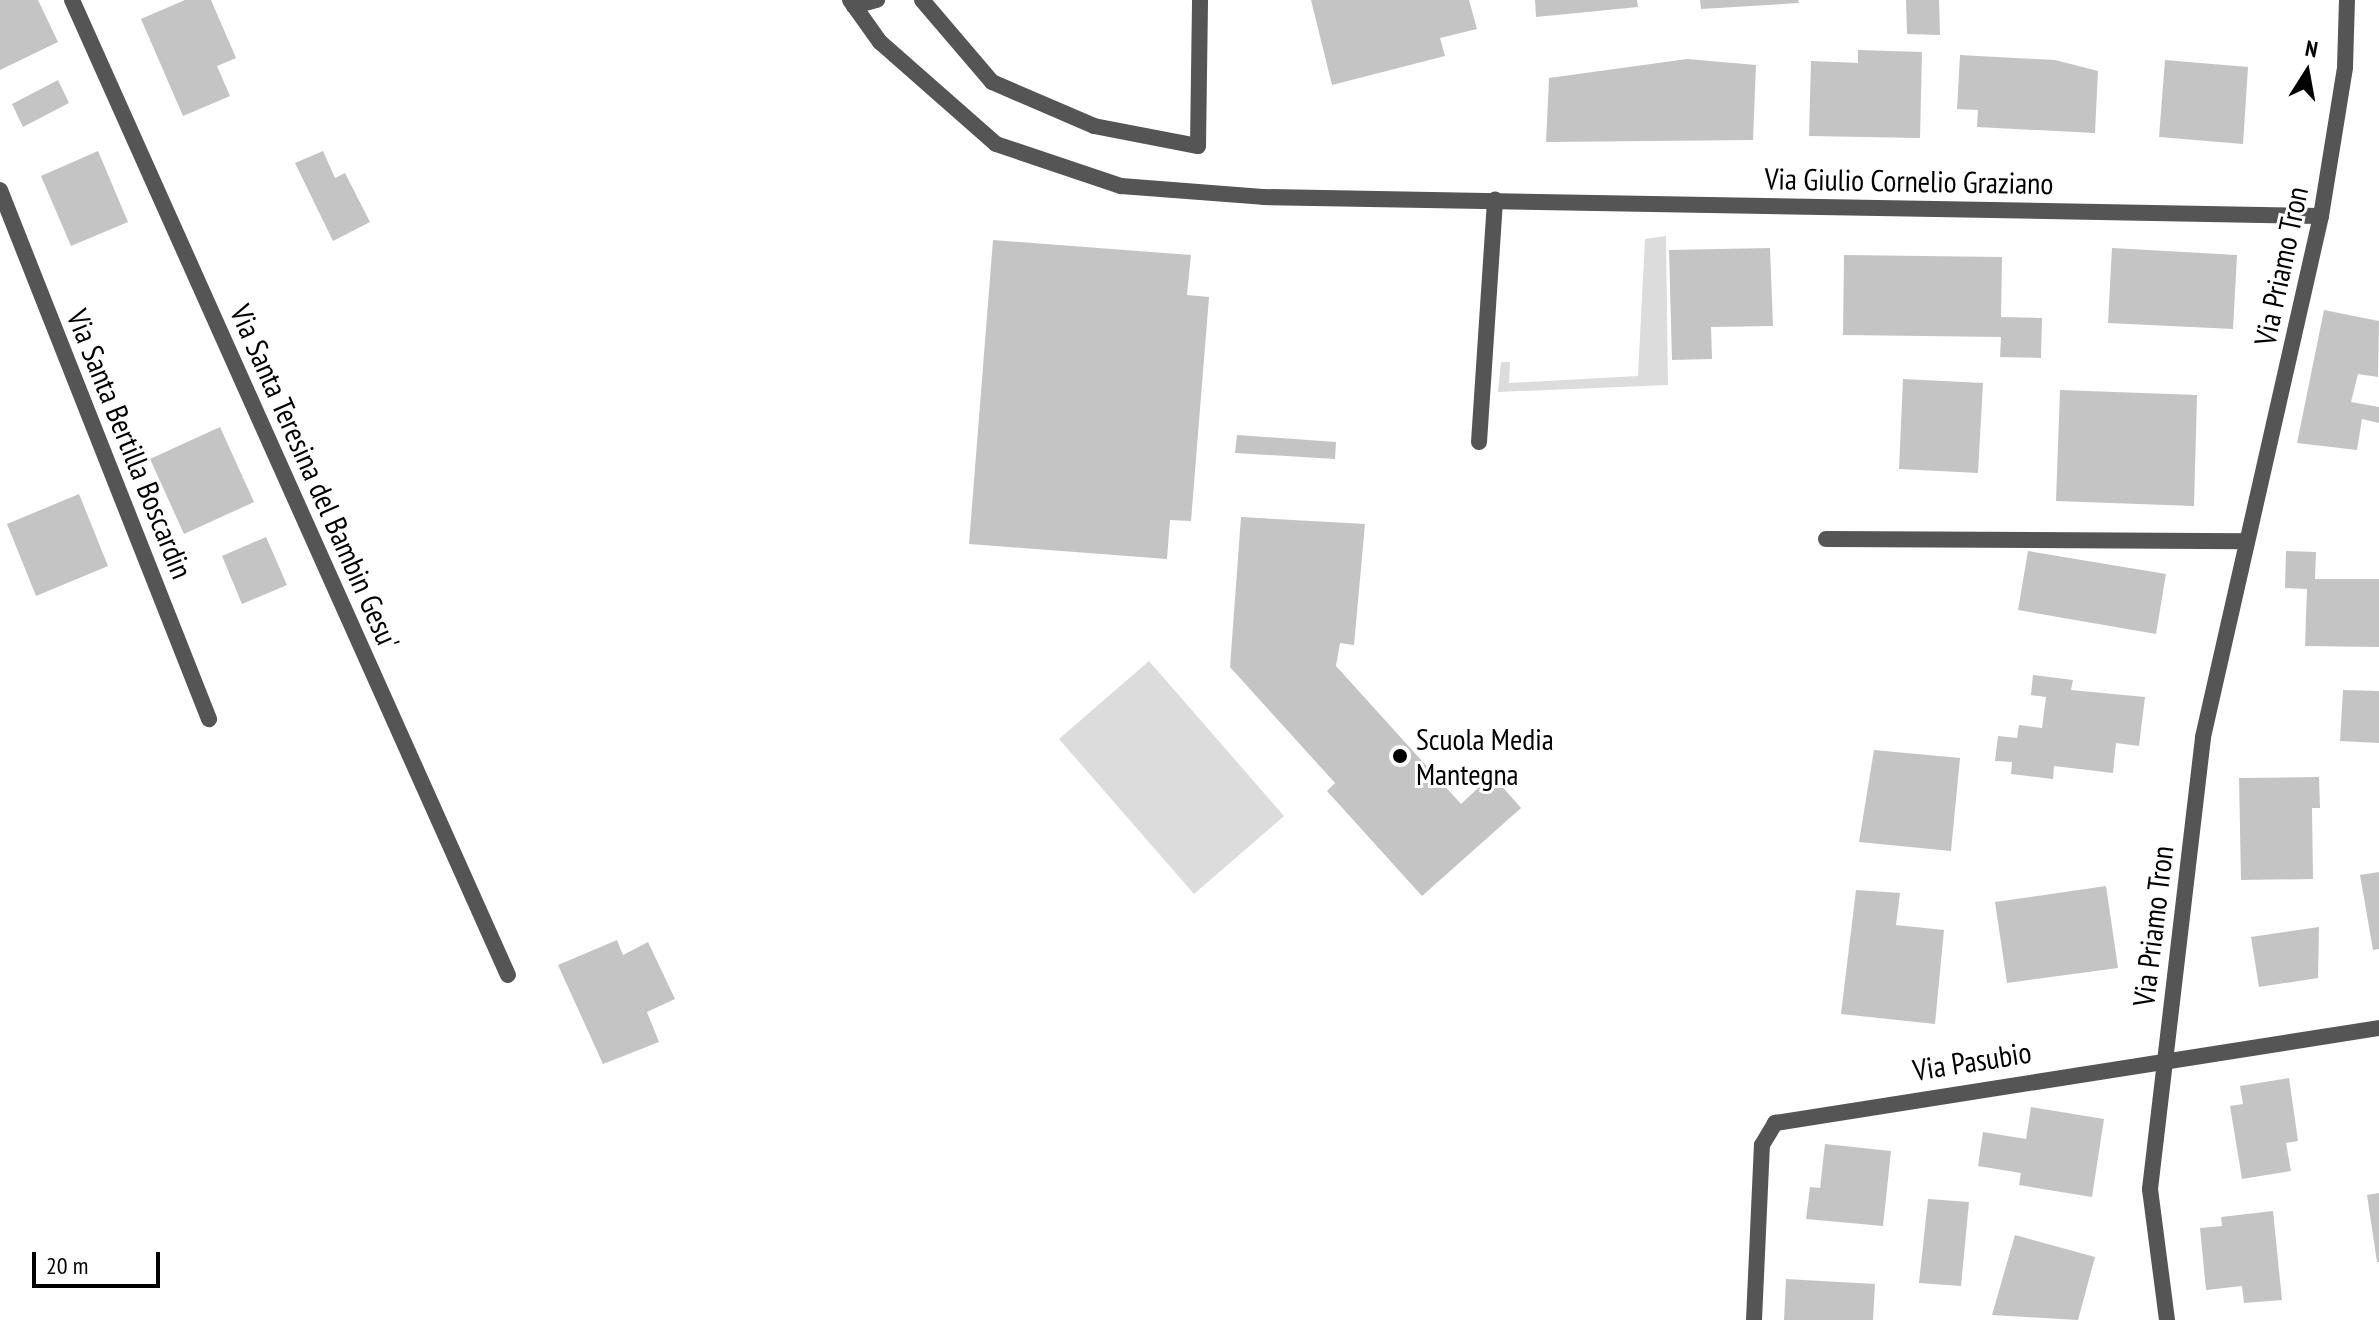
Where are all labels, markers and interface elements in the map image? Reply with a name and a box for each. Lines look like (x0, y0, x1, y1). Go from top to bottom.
north arrow (2267, 32, 2347, 112)
text: N (2303, 34, 2320, 63)
street label: Via Giulio Cornelio Graziano (1764, 160, 2054, 202)
street label: Via Priamo Tron (2247, 183, 2315, 349)
street label: Via Santa Teresina del Bambin Gesu' (222, 299, 408, 655)
street label: Via Santa Bertilla Boscardin (60, 304, 200, 584)
place label: Scuola Media Mantegna (1416, 721, 1554, 792)
marker: Scuola Media Mantegna (1391, 747, 1409, 765)
street label: Via Priamo Tron (2125, 843, 2181, 1009)
street label: Via Pasubio (1910, 1034, 2034, 1088)
scale bar (36, 1236, 164, 1286)
text: 20 m (46, 1250, 88, 1281)

